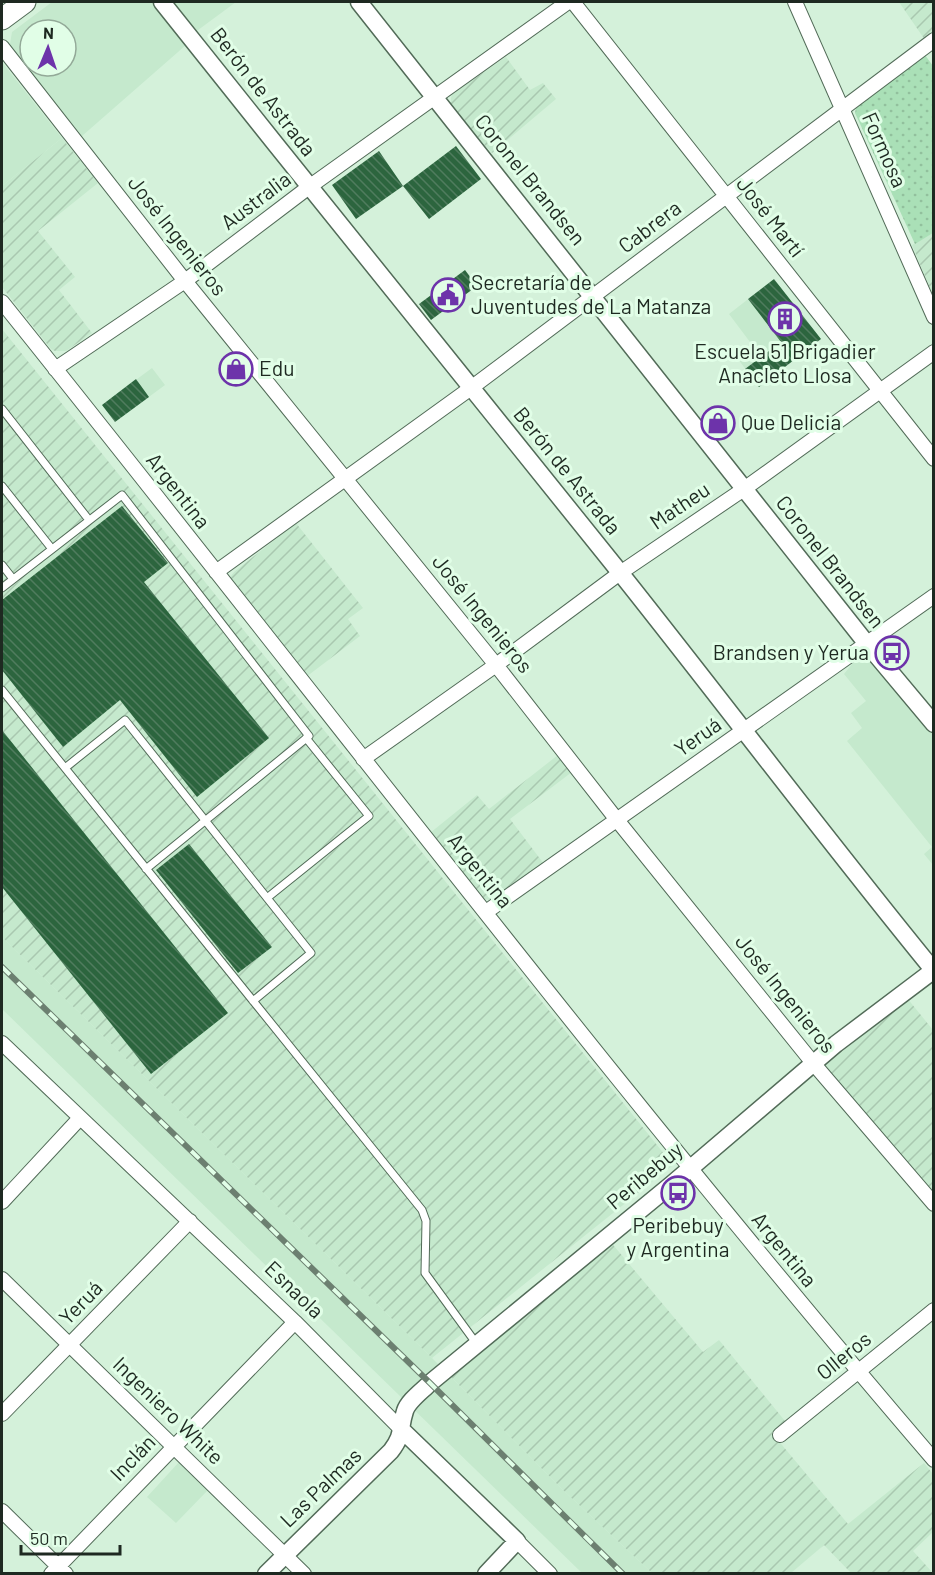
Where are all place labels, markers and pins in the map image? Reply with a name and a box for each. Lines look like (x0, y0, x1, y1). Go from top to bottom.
place label: Secretaría de Juventudes de La Matanza (471, 269, 711, 318)
public building icon: Secretaría de Juventudes de La Matanza (430, 277, 466, 313)
building icon: Escuela 51 Brigadier Anacleto Llosa (767, 301, 803, 337)
place label: Escuela 51 Brigadier Anacleto Llosa (694, 338, 876, 387)
shop icon: Edu (218, 351, 254, 387)
place label: Edu (259, 355, 294, 380)
shop icon: Que Delicia (700, 405, 736, 441)
place label: Que Delicia (741, 409, 841, 434)
bus stop icon: Brandsen y Yerua (874, 635, 910, 671)
place label: Brandsen y Yerua (713, 639, 869, 664)
bus stop icon: Peribebuy y Argentina (660, 1175, 696, 1211)
place label: Peribebuy y Argentina (627, 1212, 729, 1261)

